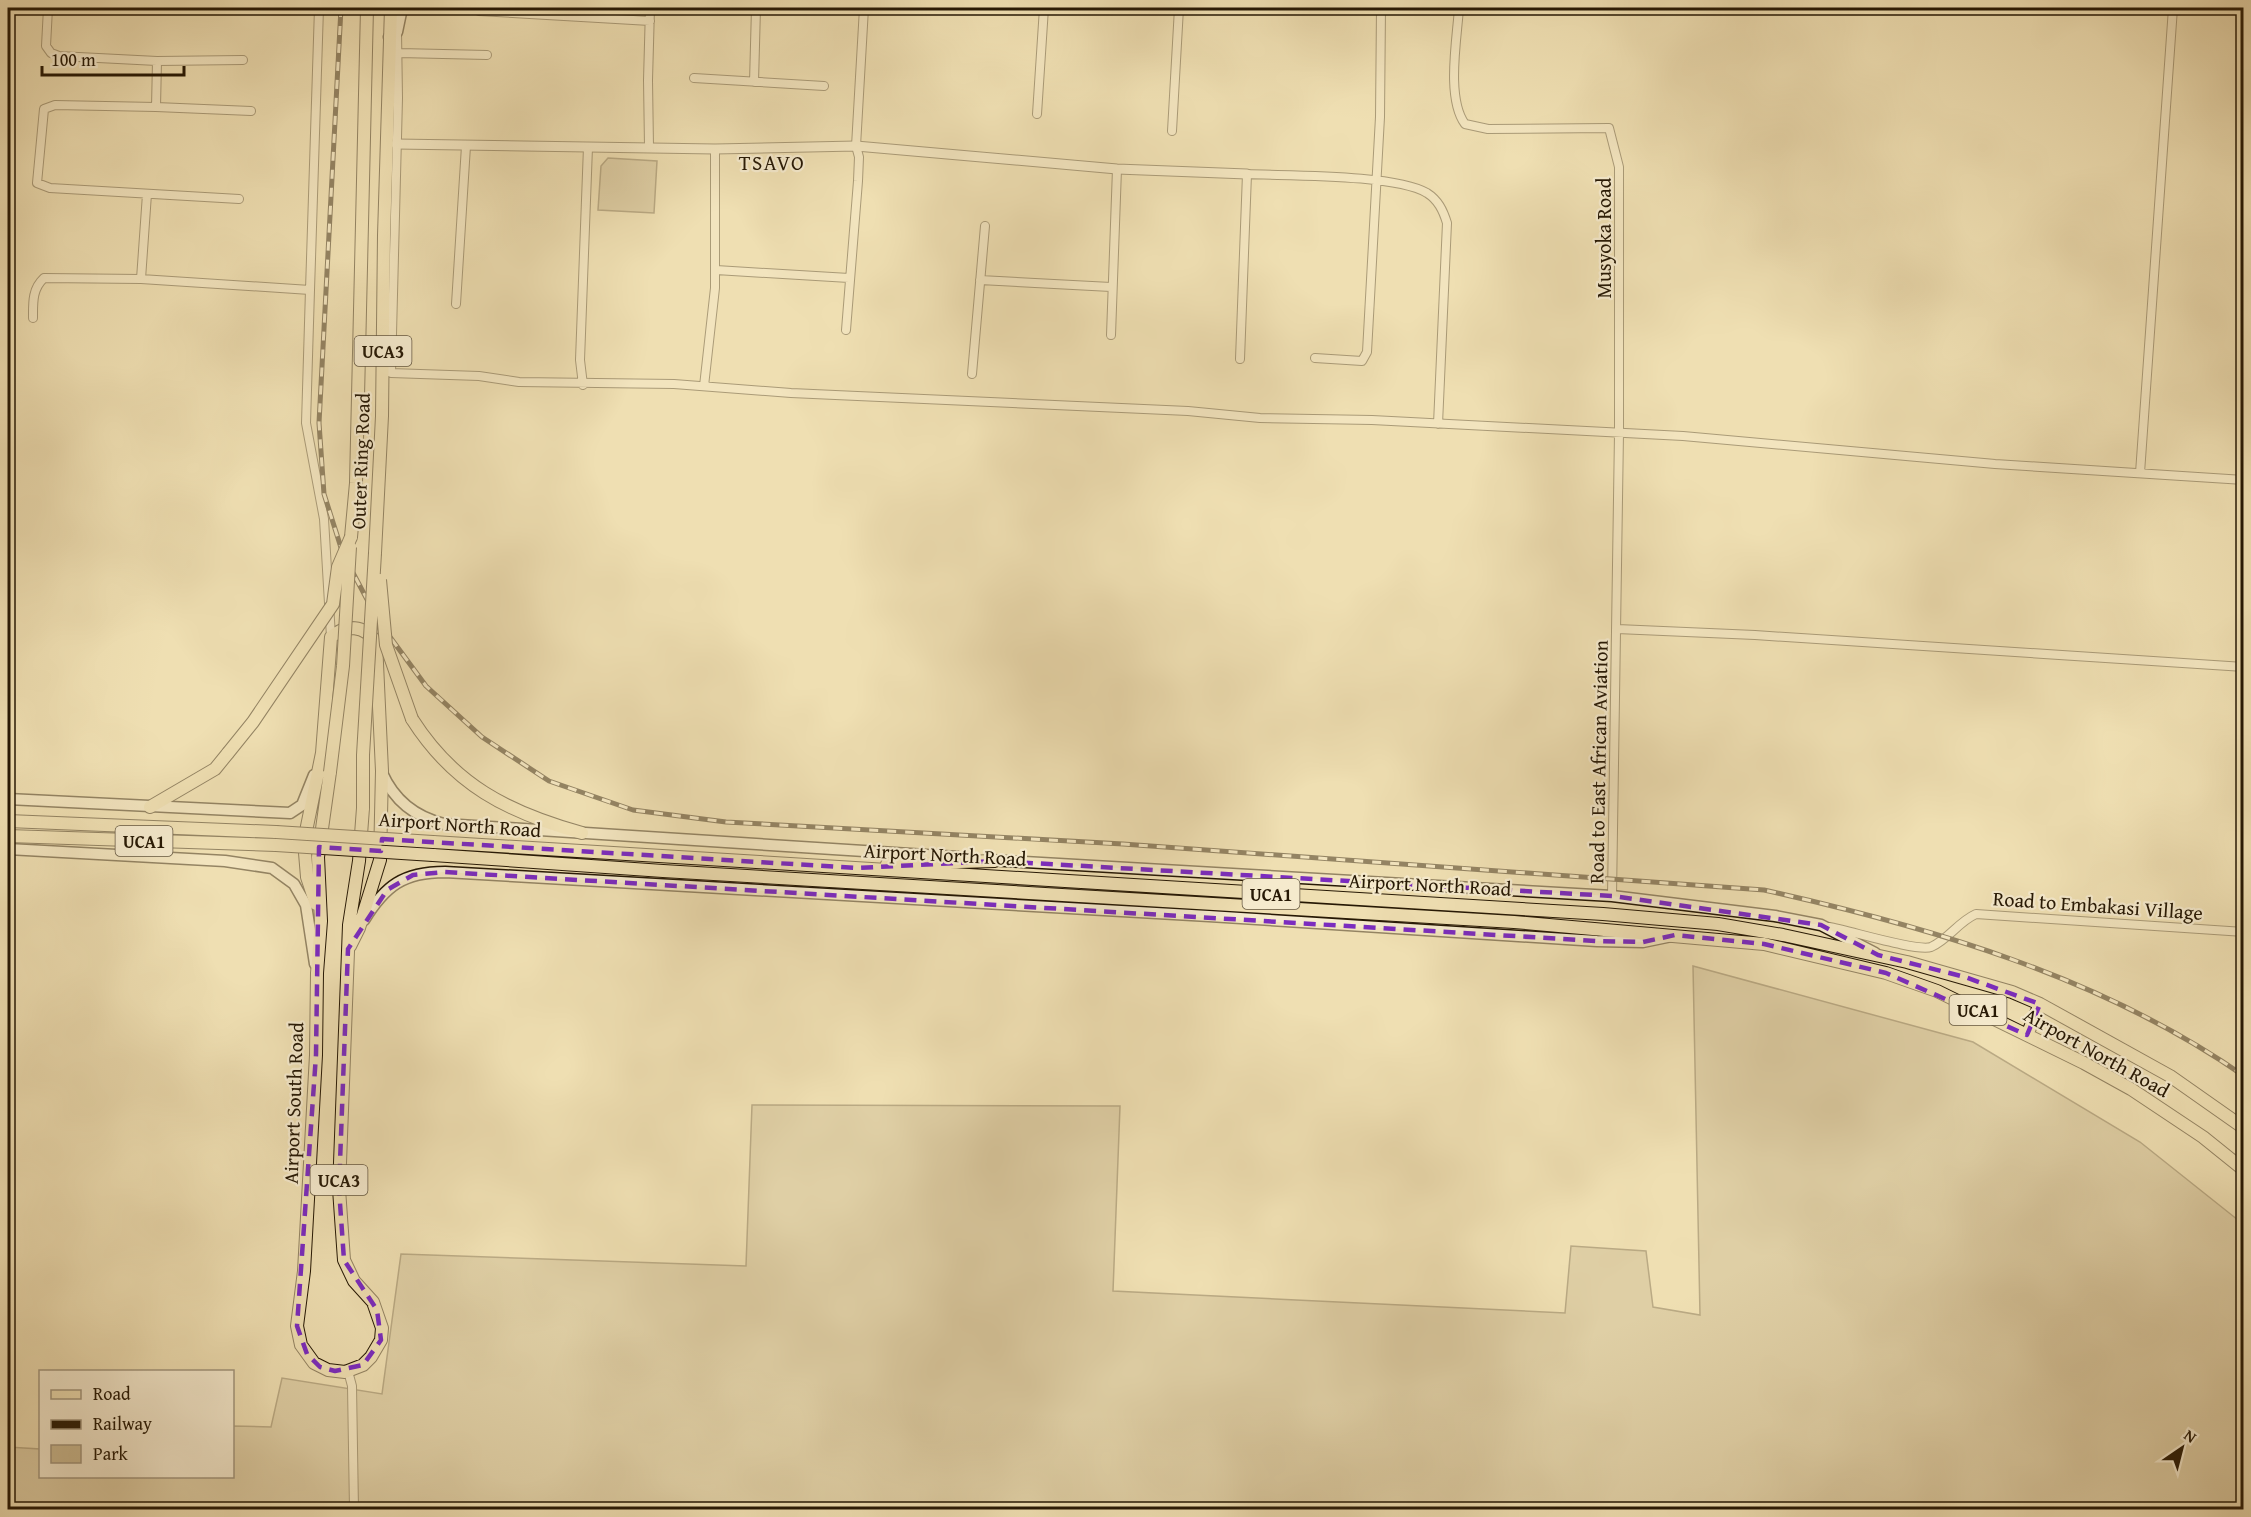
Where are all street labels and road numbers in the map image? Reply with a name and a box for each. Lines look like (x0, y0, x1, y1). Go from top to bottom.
street label: Musyoka Road (1589, 177, 1618, 298)
road number: UCA3 (354, 336, 412, 366)
street label: Outer Ring Road (343, 392, 377, 530)
street label: Road to East African Aviation (1581, 640, 1615, 884)
street label: Airport North Road (378, 804, 543, 844)
road number: UCA1 (116, 826, 172, 856)
street label: Airport North Road (863, 835, 1027, 873)
street label: Airport North Road (1348, 865, 1512, 903)
road number: UCA1 (1242, 879, 1300, 909)
street label: Road to Embakasi Village (1992, 883, 2204, 927)
road number: UCA1 (1950, 995, 2006, 1025)
street label: Airport North Road (2019, 1000, 2175, 1104)
street label: Airport South Road (276, 1021, 310, 1184)
road number: UCA3 (310, 1165, 368, 1195)

